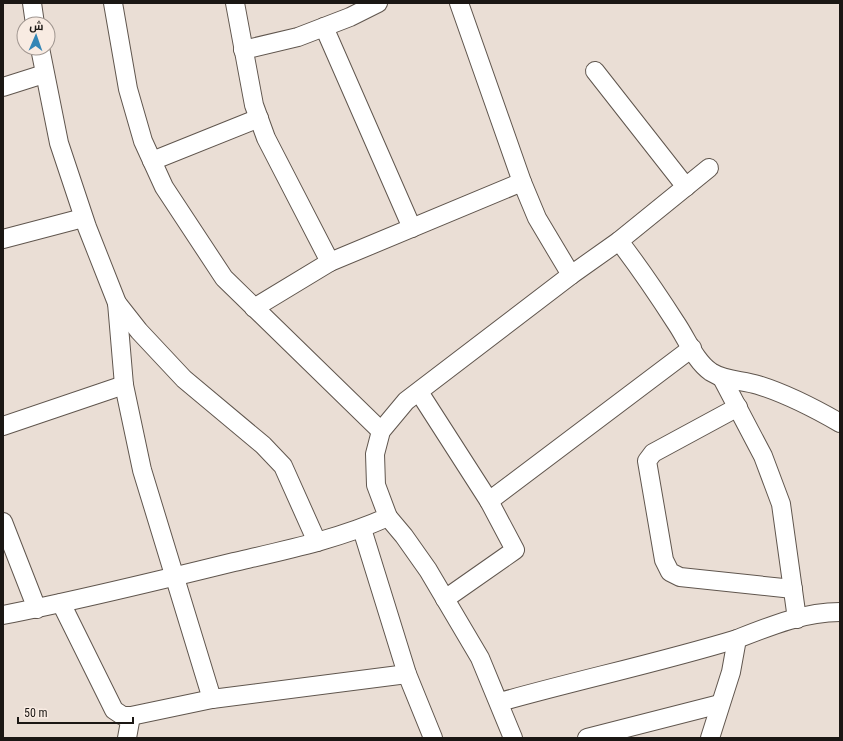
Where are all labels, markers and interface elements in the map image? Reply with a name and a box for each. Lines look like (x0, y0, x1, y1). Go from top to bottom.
north arrow (16, 16, 56, 56)
text: ش (29, 20, 44, 33)
scale bar (18, 699, 133, 725)
text: 50 m (24, 706, 48, 720)

